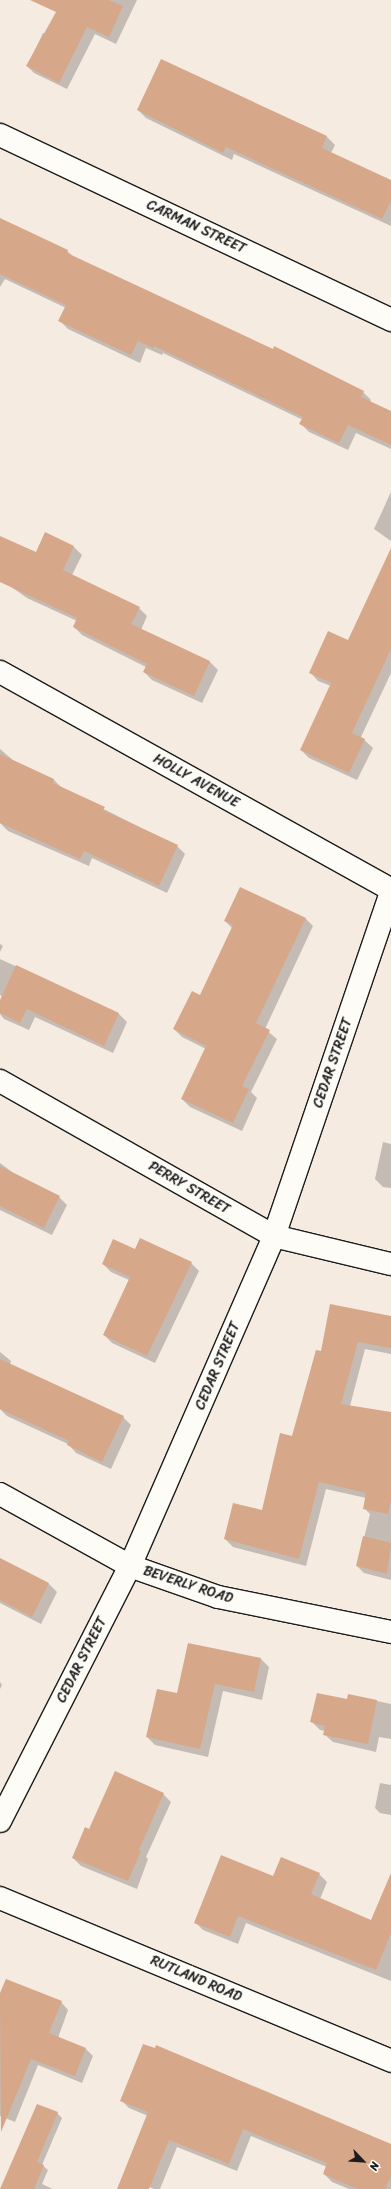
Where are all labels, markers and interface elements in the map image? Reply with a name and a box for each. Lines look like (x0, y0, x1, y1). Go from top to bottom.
street label: CARMAN STREET (143, 197, 249, 257)
street label: HOLLY AVENUE (150, 751, 242, 811)
street label: CEDAR STREET (310, 1016, 356, 1110)
street label: PERRY STREET (145, 1158, 233, 1218)
street label: CEDAR STREET (192, 1320, 244, 1412)
street label: BEVERLY ROAD (141, 1563, 235, 1607)
street label: CEDAR STREET (53, 1614, 111, 1706)
street label: RUTLAND ROAD (148, 1952, 244, 2006)
north arrow (343, 2141, 383, 2181)
text: N (364, 2159, 385, 2174)

